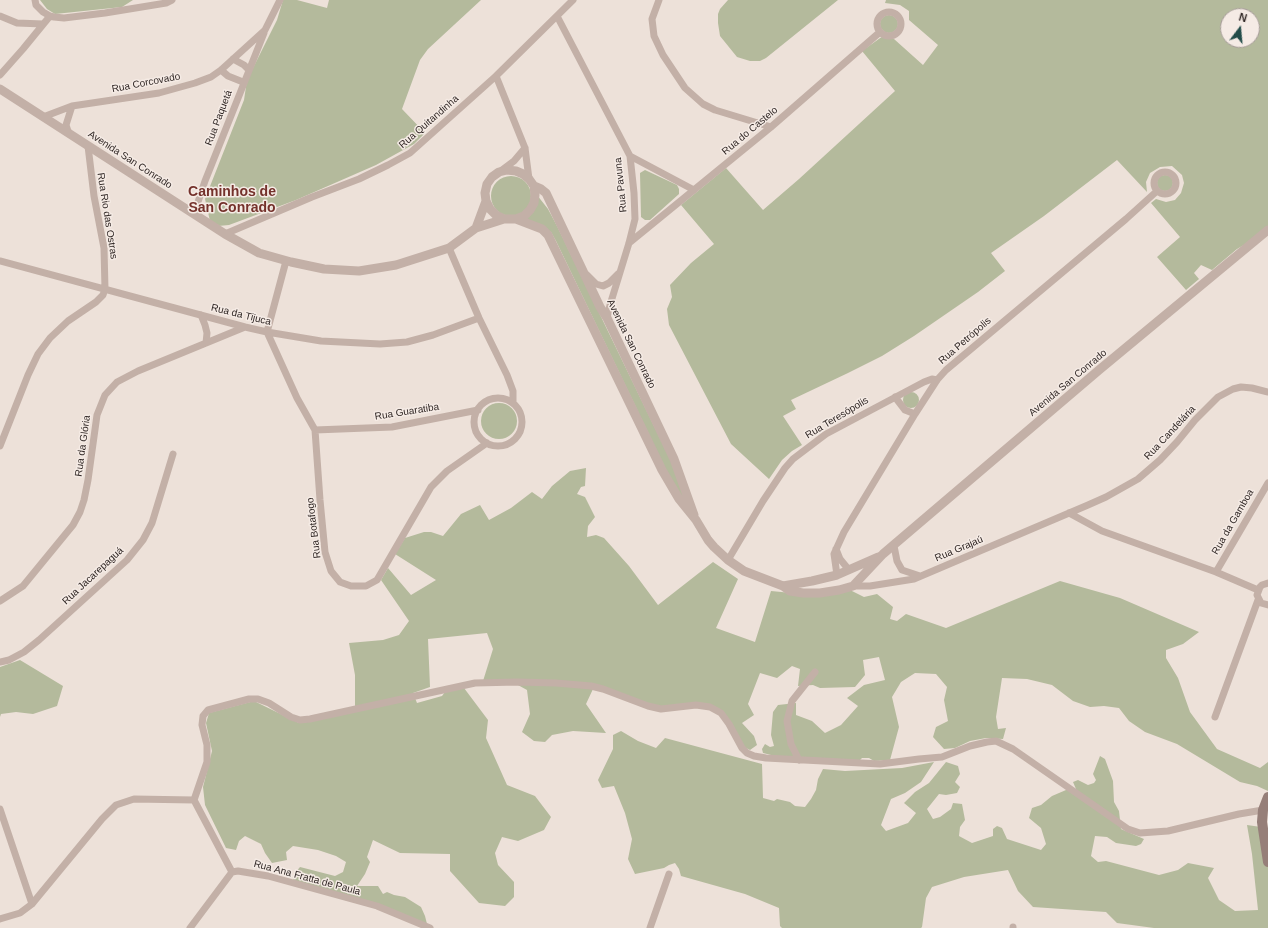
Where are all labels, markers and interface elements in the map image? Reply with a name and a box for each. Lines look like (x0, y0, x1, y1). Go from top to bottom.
north arrow (1220, 8, 1260, 48)
text: N (1238, 11, 1249, 24)
street label: Rua Corcovado (111, 70, 181, 96)
street label: Rua Paquetá (203, 89, 235, 147)
street label: Rua Quitandinha (397, 93, 461, 151)
street label: Rua do Castelo (720, 104, 780, 158)
street label: Avenida San Conrado (86, 128, 174, 192)
street label: Rua Pavuna (612, 157, 630, 213)
street label: Rua Rio das Ostras (94, 172, 120, 260)
district label: Caminhos de San Conrado (188, 184, 276, 216)
street label: Avenida San Conrado (604, 297, 658, 391)
street label: Rua da Tijuca (210, 302, 272, 328)
street label: Rua Petrópolis (936, 315, 994, 367)
street label: Avenida San Conrado (1027, 347, 1109, 419)
street label: Rua Teresópolis (803, 394, 871, 442)
street label: Rua Guaratiba (374, 401, 440, 423)
street label: Rua Candelária (1142, 403, 1198, 463)
street label: Rua da Glória (73, 415, 93, 477)
street label: Rua da Gamboa (1209, 487, 1257, 557)
street label: Rua Botafogo (304, 497, 324, 559)
street label: Rua Grajaú (933, 533, 985, 565)
street label: Rua Jacarepaguá (60, 545, 126, 607)
street label: Rua Ana Fratta de Paula (252, 858, 362, 898)

